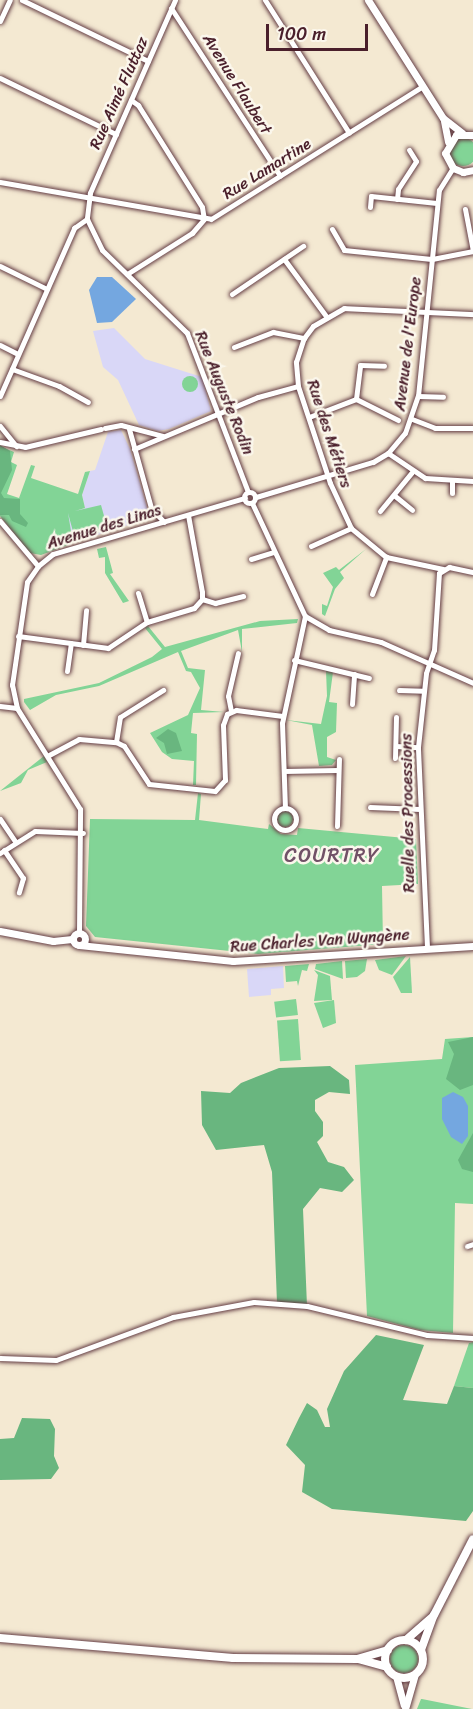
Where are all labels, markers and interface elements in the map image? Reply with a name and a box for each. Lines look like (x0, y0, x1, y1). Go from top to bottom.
scale bar (269, 12, 371, 50)
text: 100 m (277, 18, 326, 50)
street label: Avenue Flaubert (198, 30, 276, 138)
street label: Rue Aimé Fluttaz (86, 34, 152, 152)
street label: Rue Lamartine (219, 134, 315, 204)
street label: Avenue de l'Europe (390, 276, 426, 412)
street label: Rue Auguste Rodin (190, 328, 258, 458)
street label: Rue des Métiers (302, 377, 356, 491)
street label: Avenue des Linas (44, 500, 164, 554)
street label: Ruelle des Processions (397, 734, 419, 892)
district label: COURTRY (285, 843, 379, 867)
street label: Rue Charles Van Wyngène (230, 925, 410, 957)

